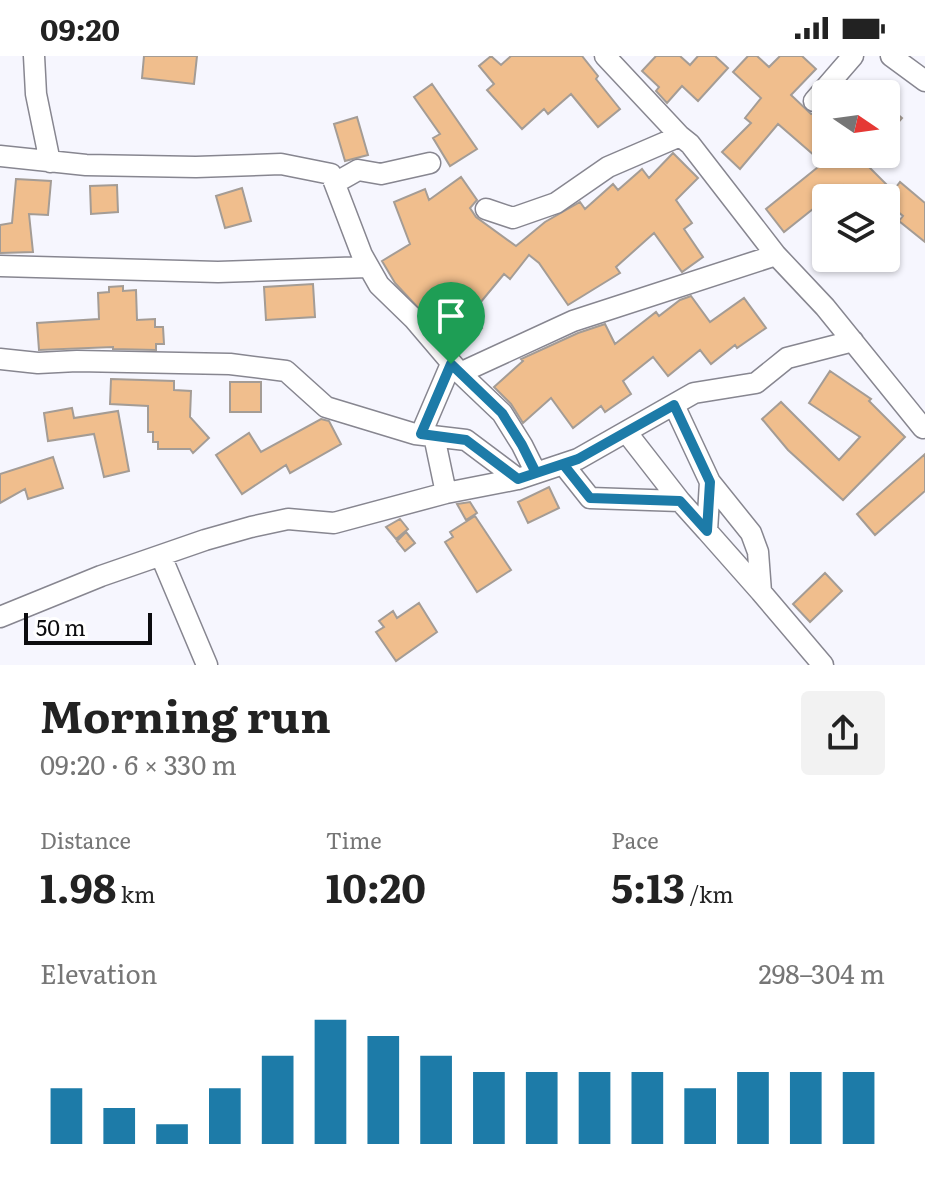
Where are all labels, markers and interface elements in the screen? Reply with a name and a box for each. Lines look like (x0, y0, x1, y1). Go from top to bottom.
text: 09:20 (40, 6, 120, 50)
north arrow (812, 80, 900, 168)
map controls (812, 80, 900, 272)
button: layers (812, 184, 900, 272)
pin (417, 282, 485, 364)
icon: arrive (429, 294, 473, 338)
scale bar (24, 609, 152, 645)
text: 50 m (36, 610, 86, 643)
text: Morning run (40, 681, 331, 747)
button: share (801, 691, 885, 775)
text: 09:20 · 6 × 330 m (40, 744, 237, 783)
text: Distance (40, 823, 131, 856)
text: Time (326, 823, 382, 856)
text: Pace (611, 823, 659, 856)
text: 1.98 (40, 856, 116, 915)
text: 10:20 (326, 856, 426, 915)
text: 5:13 (611, 856, 685, 915)
text: km (116, 877, 155, 910)
text: /km (685, 877, 734, 910)
text: Elevation (40, 953, 158, 992)
text: 298–304 m (759, 953, 885, 992)

